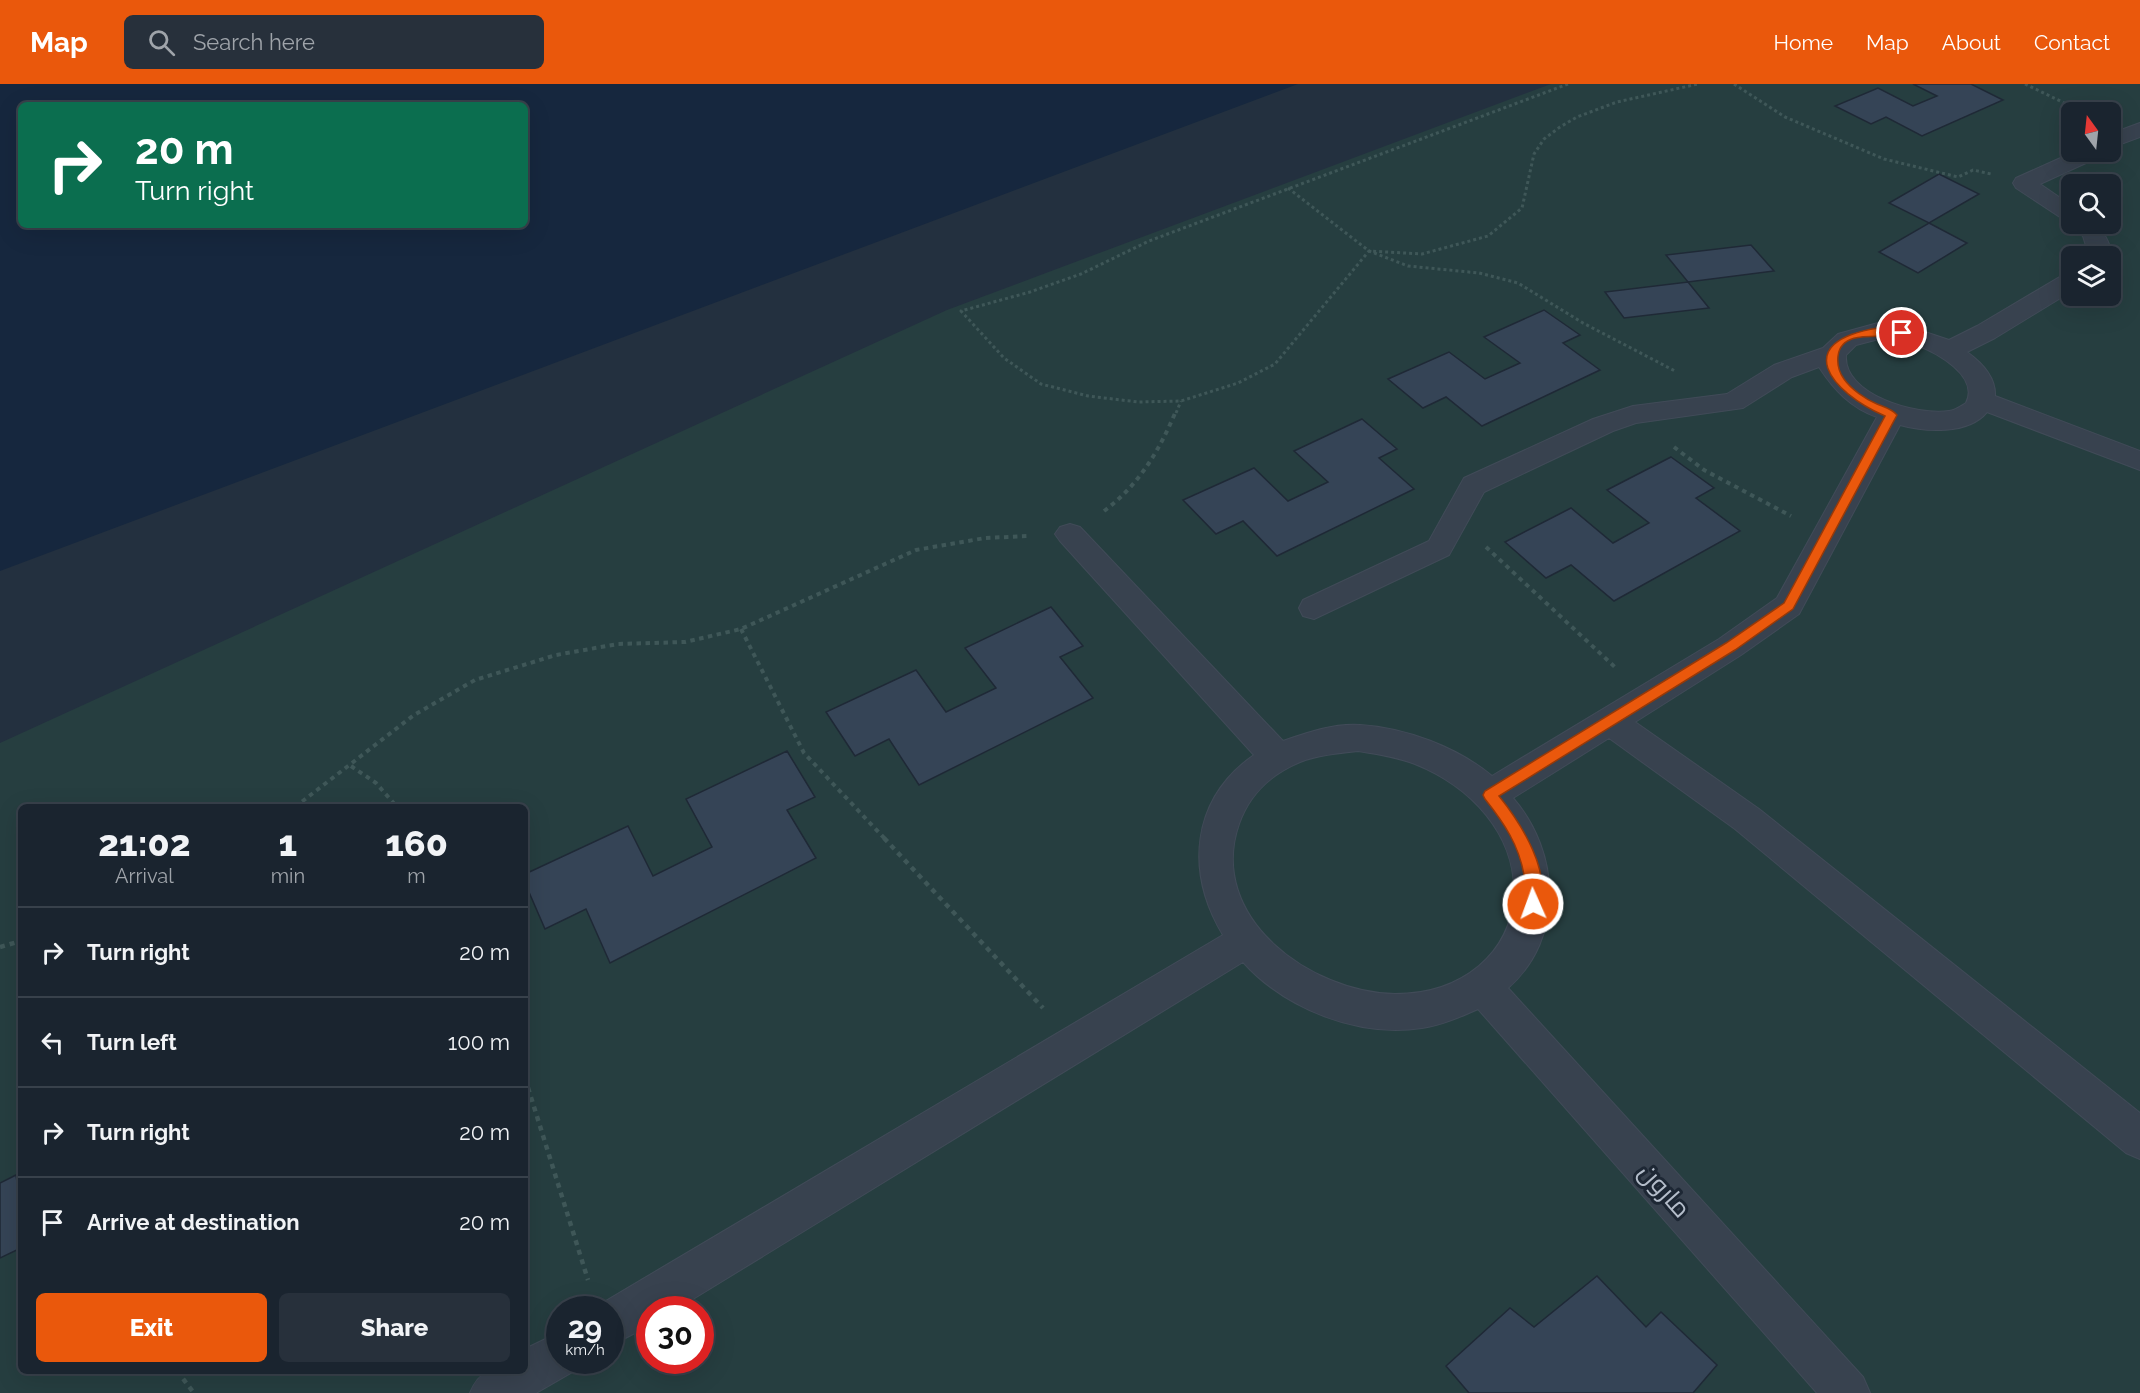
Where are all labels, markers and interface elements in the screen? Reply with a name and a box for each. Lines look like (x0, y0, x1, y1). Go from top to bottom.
search box (124, 15, 544, 69)
text: Map (30, 26, 88, 59)
icon: search (145, 26, 178, 59)
text: Search here (193, 29, 315, 55)
text: Home (1774, 30, 1833, 55)
text: Map (1866, 30, 1909, 55)
text: About (1942, 30, 2001, 55)
text: Contact (2034, 30, 2110, 55)
north arrow (2061, 102, 2121, 162)
map controls (2061, 102, 2121, 306)
text: 20 m (135, 125, 234, 174)
icon: right (36, 126, 114, 204)
button: search (2061, 174, 2121, 234)
text: Turn right (135, 175, 254, 206)
button: layers (2061, 246, 2121, 306)
pin (1876, 307, 1927, 358)
icon: arrive (1885, 316, 1918, 349)
text: 21:02 (98, 822, 191, 864)
text: 1 (279, 822, 297, 864)
text: 160 (385, 822, 448, 864)
text: Arrival (115, 864, 174, 888)
text: min (271, 864, 305, 888)
text: m (407, 864, 426, 888)
position arrow (1501, 872, 1565, 936)
icon: right (36, 936, 69, 969)
text: Turn right (87, 939, 190, 965)
text: 20 m (459, 939, 510, 965)
icon: left (36, 1026, 69, 1059)
text: Turn left (87, 1029, 177, 1055)
text: 100 m (448, 1029, 510, 1055)
icon: right (36, 1116, 69, 1149)
text: Turn right (87, 1119, 190, 1145)
text: 20 m (459, 1119, 510, 1145)
street label: مارون (1633, 1157, 1697, 1223)
icon: arrive (36, 1206, 69, 1239)
text: Arrive at destination (87, 1209, 300, 1235)
text: 20 m (459, 1209, 510, 1235)
button: Exit (36, 1293, 267, 1362)
button: Share (279, 1293, 510, 1362)
speed limit sign: 30 (636, 1296, 714, 1374)
text: 29 (568, 1310, 602, 1345)
text: km/h (565, 1341, 605, 1359)

